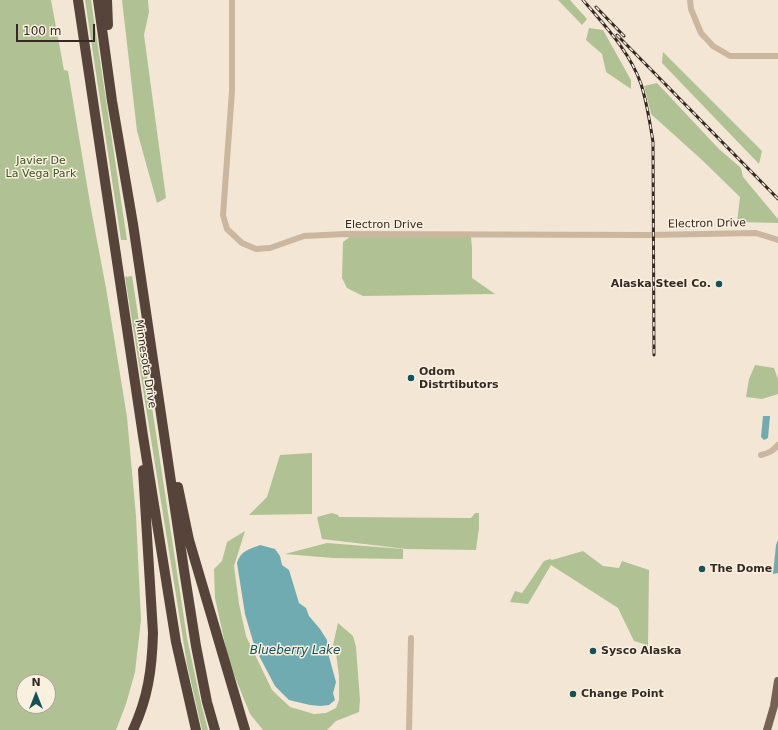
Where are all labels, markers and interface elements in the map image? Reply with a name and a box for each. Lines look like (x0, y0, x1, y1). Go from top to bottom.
scale bar (18, 16, 97, 42)
text: 100 m (23, 24, 61, 38)
park label: Javier De La Vega Park (6, 154, 76, 180)
street label: Electron Drive (668, 217, 746, 231)
street label: Electron Drive (345, 218, 423, 232)
place label: Alaska Steel Co. (611, 277, 711, 291)
marker: Alaska Steel Co. (714, 279, 724, 289)
street label: Minnesota Drive (131, 319, 159, 409)
place label: Odom Distrtibutors (419, 365, 499, 391)
marker: Odom Distrtibutors (406, 373, 416, 383)
place label: The Dome (710, 562, 772, 576)
marker: The Dome (697, 564, 707, 574)
water label: Blueberry Lake (250, 644, 340, 658)
place label: Sysco Alaska (601, 644, 682, 658)
marker: Sysco Alaska (588, 646, 598, 656)
north arrow (16, 674, 56, 714)
text: N (31, 676, 41, 689)
place label: Change Point (581, 687, 664, 701)
marker: Change Point (568, 689, 578, 699)

